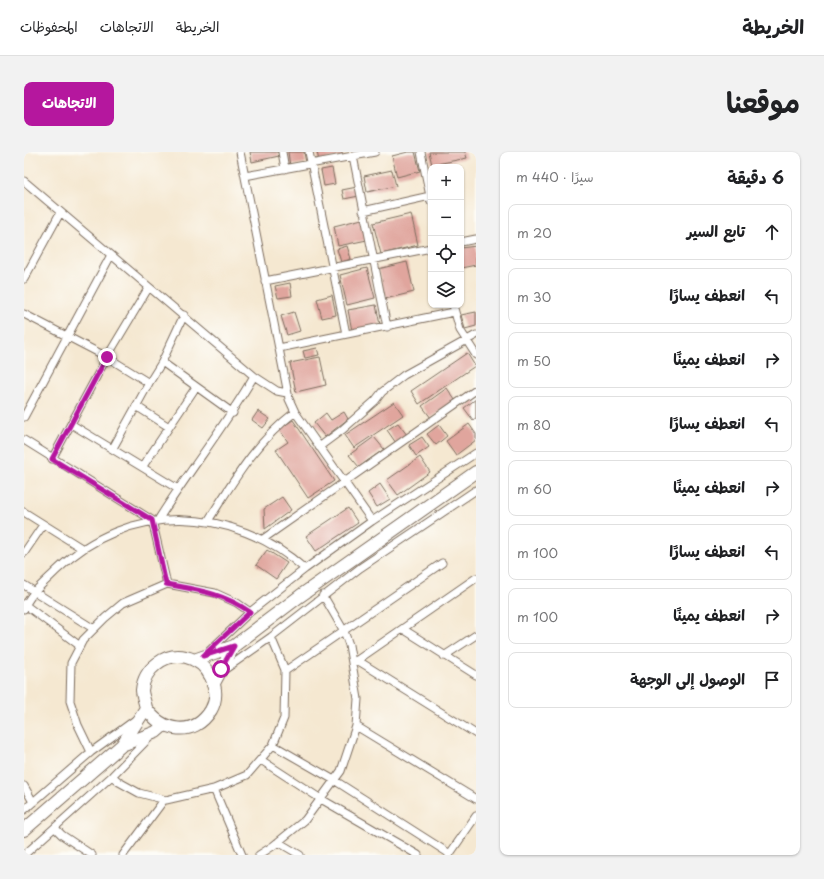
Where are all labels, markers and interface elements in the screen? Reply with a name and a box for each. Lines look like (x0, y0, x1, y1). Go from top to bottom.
text: الخريطة (742, 12, 804, 40)
text: المحفوظات (20, 16, 78, 37)
text: الاتجاهات (100, 16, 154, 37)
text: الخريطة (176, 16, 219, 37)
text: موقعنا (726, 80, 800, 123)
button: الاتجاهات (24, 82, 114, 126)
map controls (428, 164, 464, 308)
button: + (428, 164, 464, 200)
text: 6 دقيقة (727, 164, 784, 190)
text: سيرًا · 440 m (516, 167, 594, 186)
button: − (428, 200, 464, 236)
text: تابع السير (687, 219, 745, 242)
icon: ahead (761, 221, 783, 243)
text: 20 m (517, 223, 552, 242)
button: locate (428, 236, 464, 272)
button: layers (428, 272, 464, 308)
text: انعطف يسارًا (669, 283, 745, 306)
icon: left (761, 285, 783, 307)
text: 30 m (517, 287, 551, 306)
text: انعطف يمينًا (673, 347, 745, 370)
route end (98, 348, 116, 366)
icon: right (761, 349, 783, 371)
text: 50 m (517, 351, 551, 370)
text: انعطف يسارًا (669, 411, 745, 434)
icon: left (761, 413, 783, 435)
text: 80 m (517, 415, 551, 434)
text: انعطف يمينًا (673, 475, 745, 498)
icon: right (761, 477, 783, 499)
text: 60 m (517, 479, 552, 498)
text: انعطف يسارًا (669, 539, 745, 562)
icon: left (761, 541, 783, 563)
text: 100 m (517, 543, 558, 562)
text: انعطف يمينًا (673, 603, 745, 626)
icon: right (761, 605, 783, 627)
text: 100 m (517, 607, 558, 626)
route start (212, 660, 230, 678)
text: الوصول إلى الوجهة (630, 667, 745, 690)
icon: arrive (761, 669, 783, 691)

